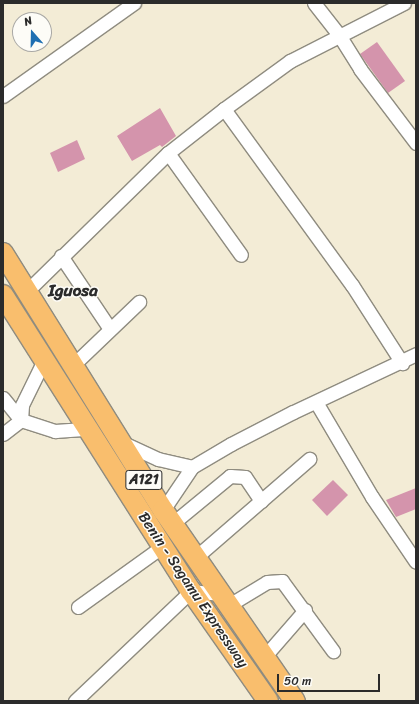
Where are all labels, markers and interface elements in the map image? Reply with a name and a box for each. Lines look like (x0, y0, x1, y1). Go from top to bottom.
text: N (21, 11, 35, 31)
north arrow (12, 12, 52, 52)
district label: Iguosa (48, 281, 98, 301)
road number: A121 (125, 468, 163, 492)
street label: Benin - Sagamu Expressway (134, 508, 252, 672)
scale bar (279, 666, 382, 692)
text: 50 m (284, 670, 311, 692)

